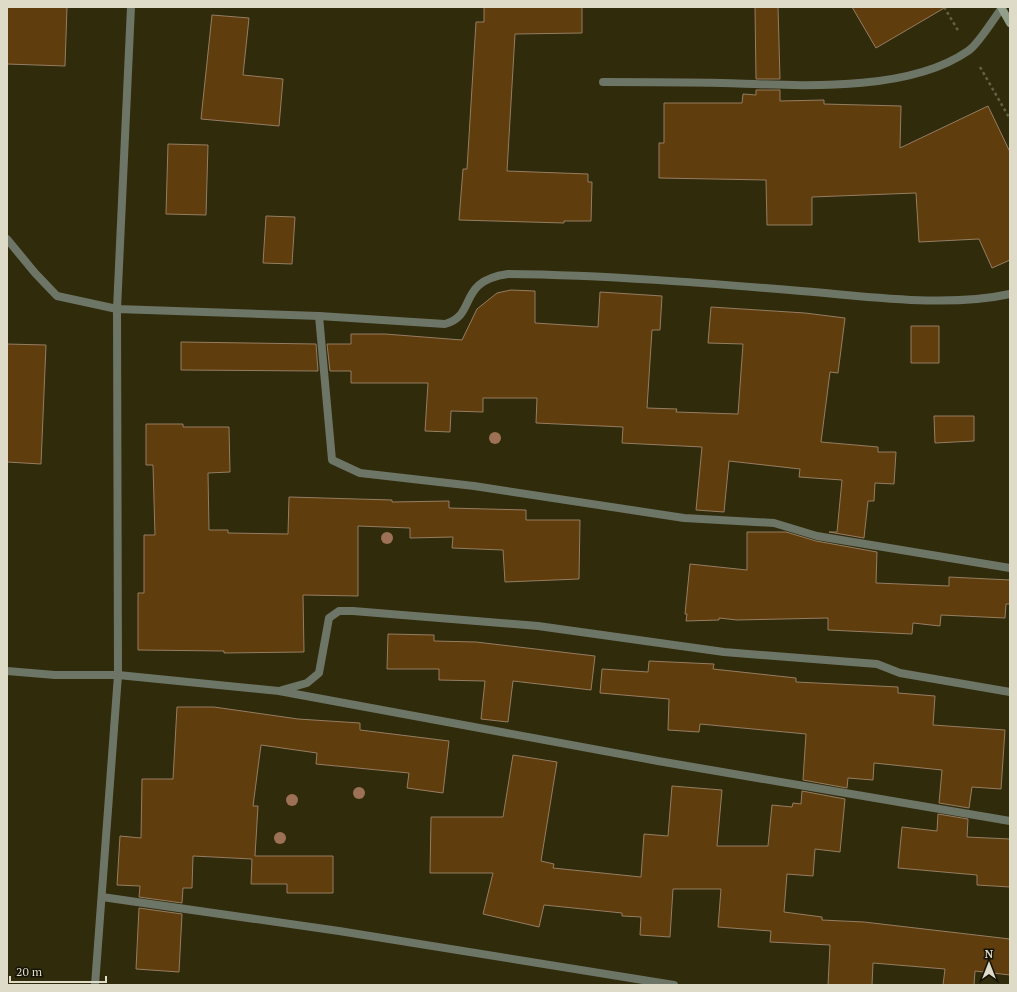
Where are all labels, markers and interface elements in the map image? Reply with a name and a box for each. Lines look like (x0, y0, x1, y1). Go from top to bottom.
north arrow (969, 944, 1009, 984)
text: N (985, 947, 994, 961)
scale bar (10, 958, 106, 984)
text: 20 m (16, 964, 43, 979)

